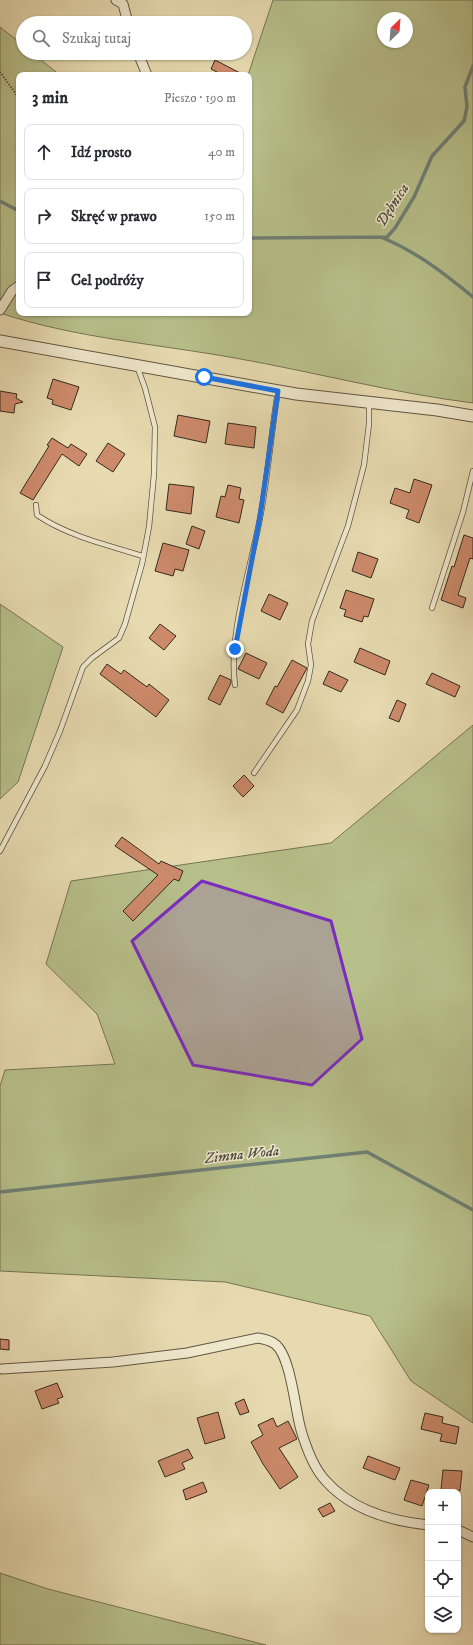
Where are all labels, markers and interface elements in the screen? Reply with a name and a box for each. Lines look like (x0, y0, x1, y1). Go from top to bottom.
north arrow (377, 12, 413, 48)
search box (16, 16, 252, 60)
icon: search (30, 27, 52, 49)
text: Szukaj tutaj (62, 29, 131, 48)
text: 3 min (32, 87, 68, 109)
text: Pieszo · 190 m (164, 90, 236, 106)
icon: ahead (33, 141, 55, 163)
text: Idź prosto (71, 143, 132, 162)
text: 40 m (208, 144, 235, 160)
water label: Dębnica (371, 180, 413, 231)
icon: right (33, 205, 55, 227)
text: Skręć w prawo (71, 207, 157, 226)
text: 150 m (204, 208, 235, 224)
icon: arrive (33, 269, 55, 291)
text: Cel podróży (71, 271, 144, 290)
route start (195, 368, 213, 386)
route end (226, 640, 244, 658)
water label: Zimna Woda (203, 1141, 280, 1168)
map controls (425, 1489, 461, 1633)
button: + (425, 1489, 461, 1525)
button: − (425, 1525, 461, 1561)
button: locate (425, 1561, 461, 1597)
button: layers (425, 1597, 461, 1633)

